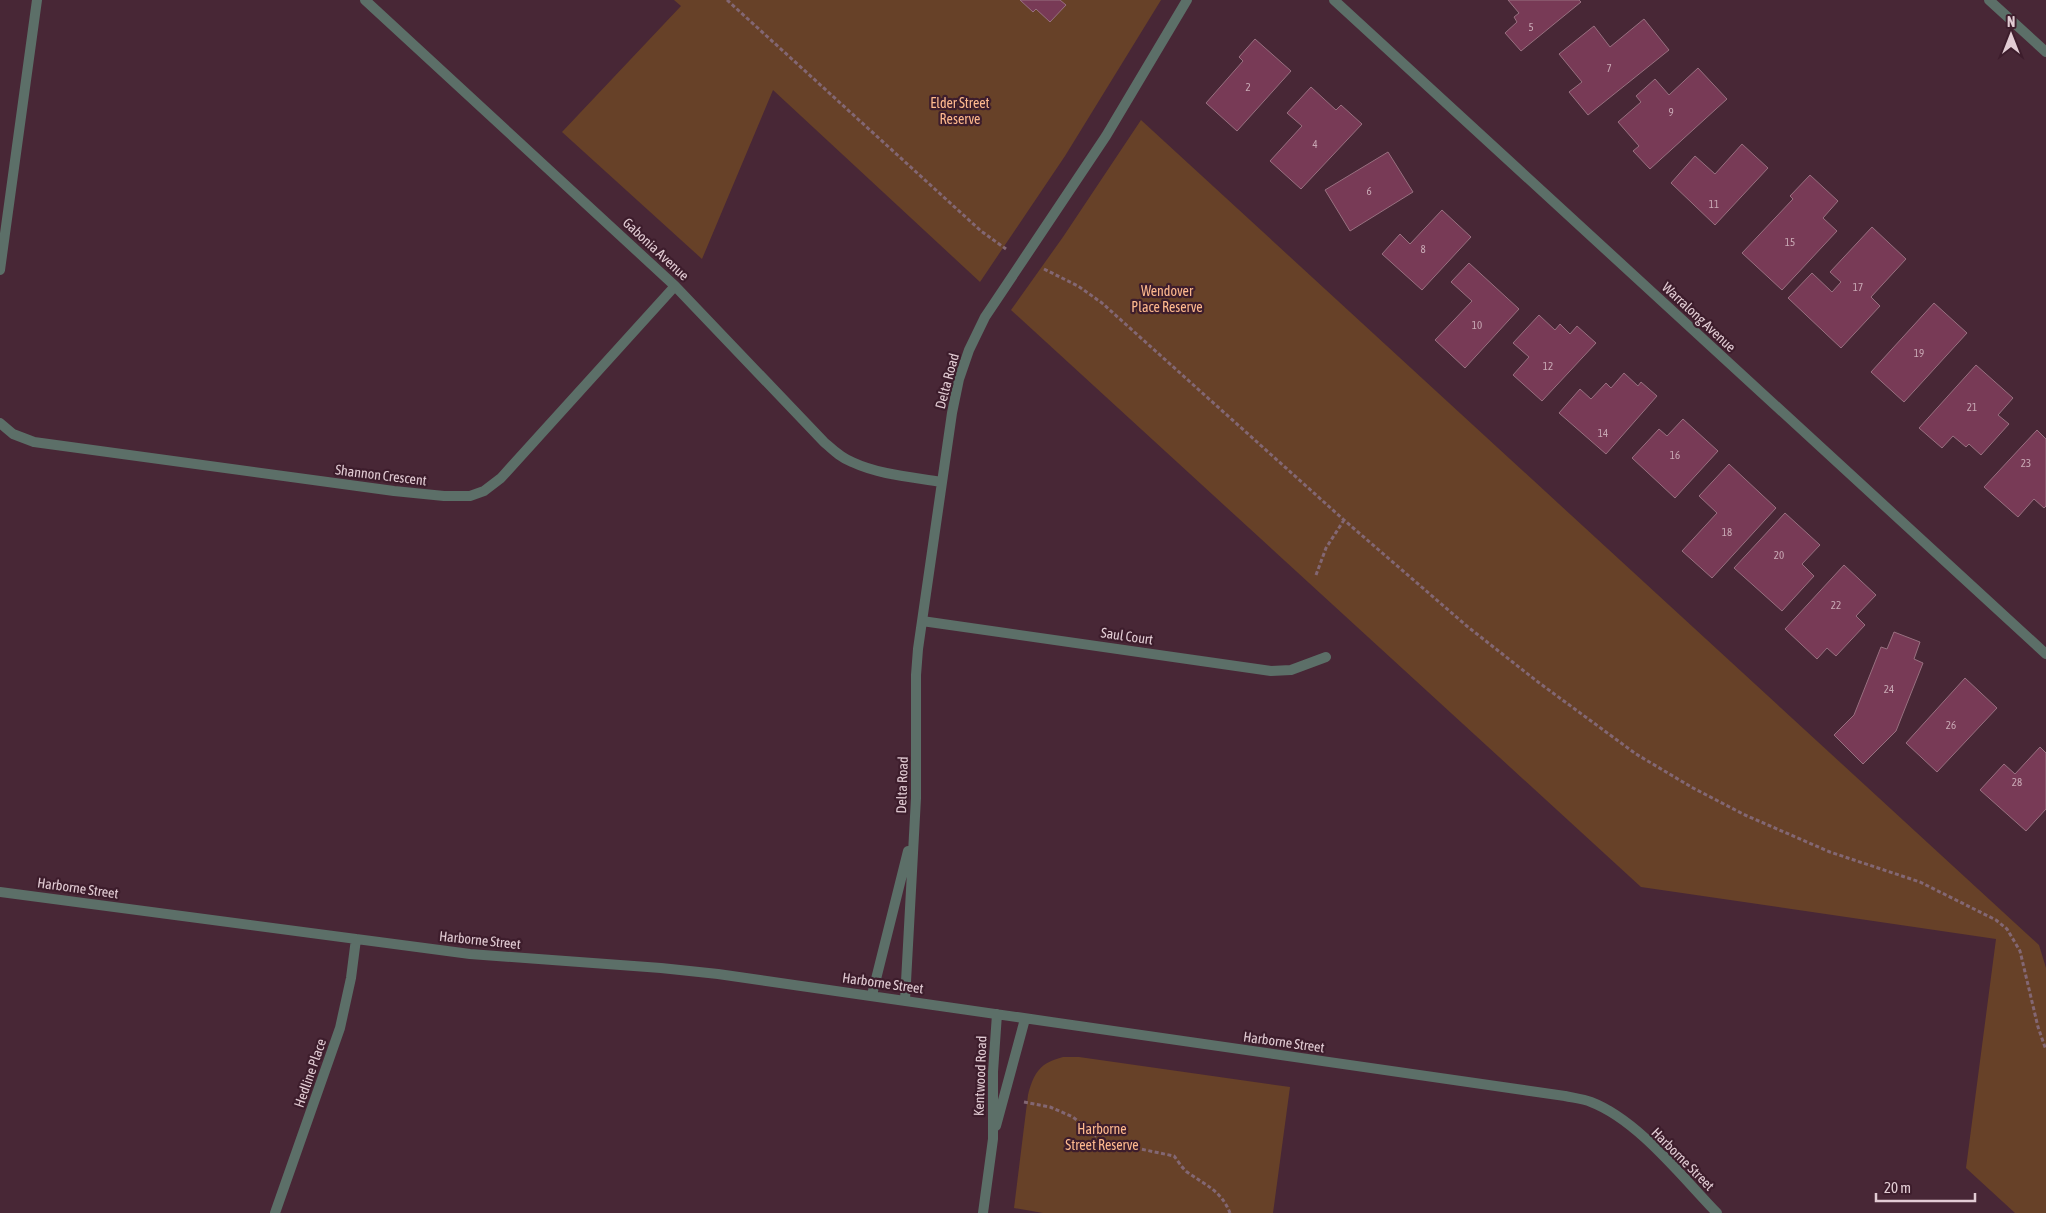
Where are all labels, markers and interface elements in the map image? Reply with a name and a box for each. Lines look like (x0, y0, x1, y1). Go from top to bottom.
north arrow (1986, 10, 2036, 60)
text: N (2007, 14, 2015, 30)
house number: 5 (1528, 21, 1534, 33)
house number: 7 (1606, 62, 1612, 74)
house number: 2 (1245, 81, 1251, 93)
park label: Elder Street Reserve (930, 95, 990, 127)
house number: 9 (1668, 106, 1674, 118)
house number: 4 (1312, 138, 1318, 150)
house number: 6 (1366, 185, 1372, 197)
house number: 11 (1709, 198, 1719, 210)
street label: Gabonia Avenue (620, 214, 692, 284)
house number: 15 (1785, 236, 1795, 248)
house number: 8 (1420, 243, 1426, 255)
street label: Warralong Avenue (1659, 279, 1739, 355)
house number: 17 (1853, 281, 1863, 293)
park label: Wendover Place Reserve (1131, 283, 1203, 315)
house number: 10 (1472, 319, 1482, 331)
house number: 19 (1914, 347, 1924, 359)
street label: Delta Road (932, 351, 962, 411)
house number: 12 (1543, 360, 1553, 372)
house number: 21 (1967, 401, 1977, 413)
house number: 14 (1598, 427, 1608, 439)
house number: 16 (1670, 449, 1680, 461)
house number: 23 (2021, 457, 2031, 469)
street label: Shannon Crescent (334, 461, 428, 489)
house number: 18 (1722, 526, 1732, 538)
house number: 20 (1774, 549, 1784, 561)
house number: 22 (1831, 599, 1841, 611)
street label: Saul Court (1100, 624, 1154, 648)
house number: 24 (1884, 683, 1894, 695)
house number: 26 (1946, 719, 1956, 731)
street label: Delta Road (893, 756, 911, 814)
house number: 28 (2012, 776, 2022, 788)
street label: Harborne Street (36, 874, 120, 902)
street label: Harborne Street (438, 928, 522, 952)
street label: Harborne Street (841, 969, 925, 997)
street label: Harborne Street (1242, 1028, 1326, 1056)
street label: Kentwood Road (971, 1036, 989, 1116)
street label: Hedline Place (291, 1037, 329, 1109)
park label: Harborne Street Reserve (1065, 1121, 1139, 1153)
street label: Harborne Street (1648, 1124, 1718, 1194)
scale bar (1876, 1170, 1975, 1202)
text: 20 m (1884, 1179, 1911, 1196)

